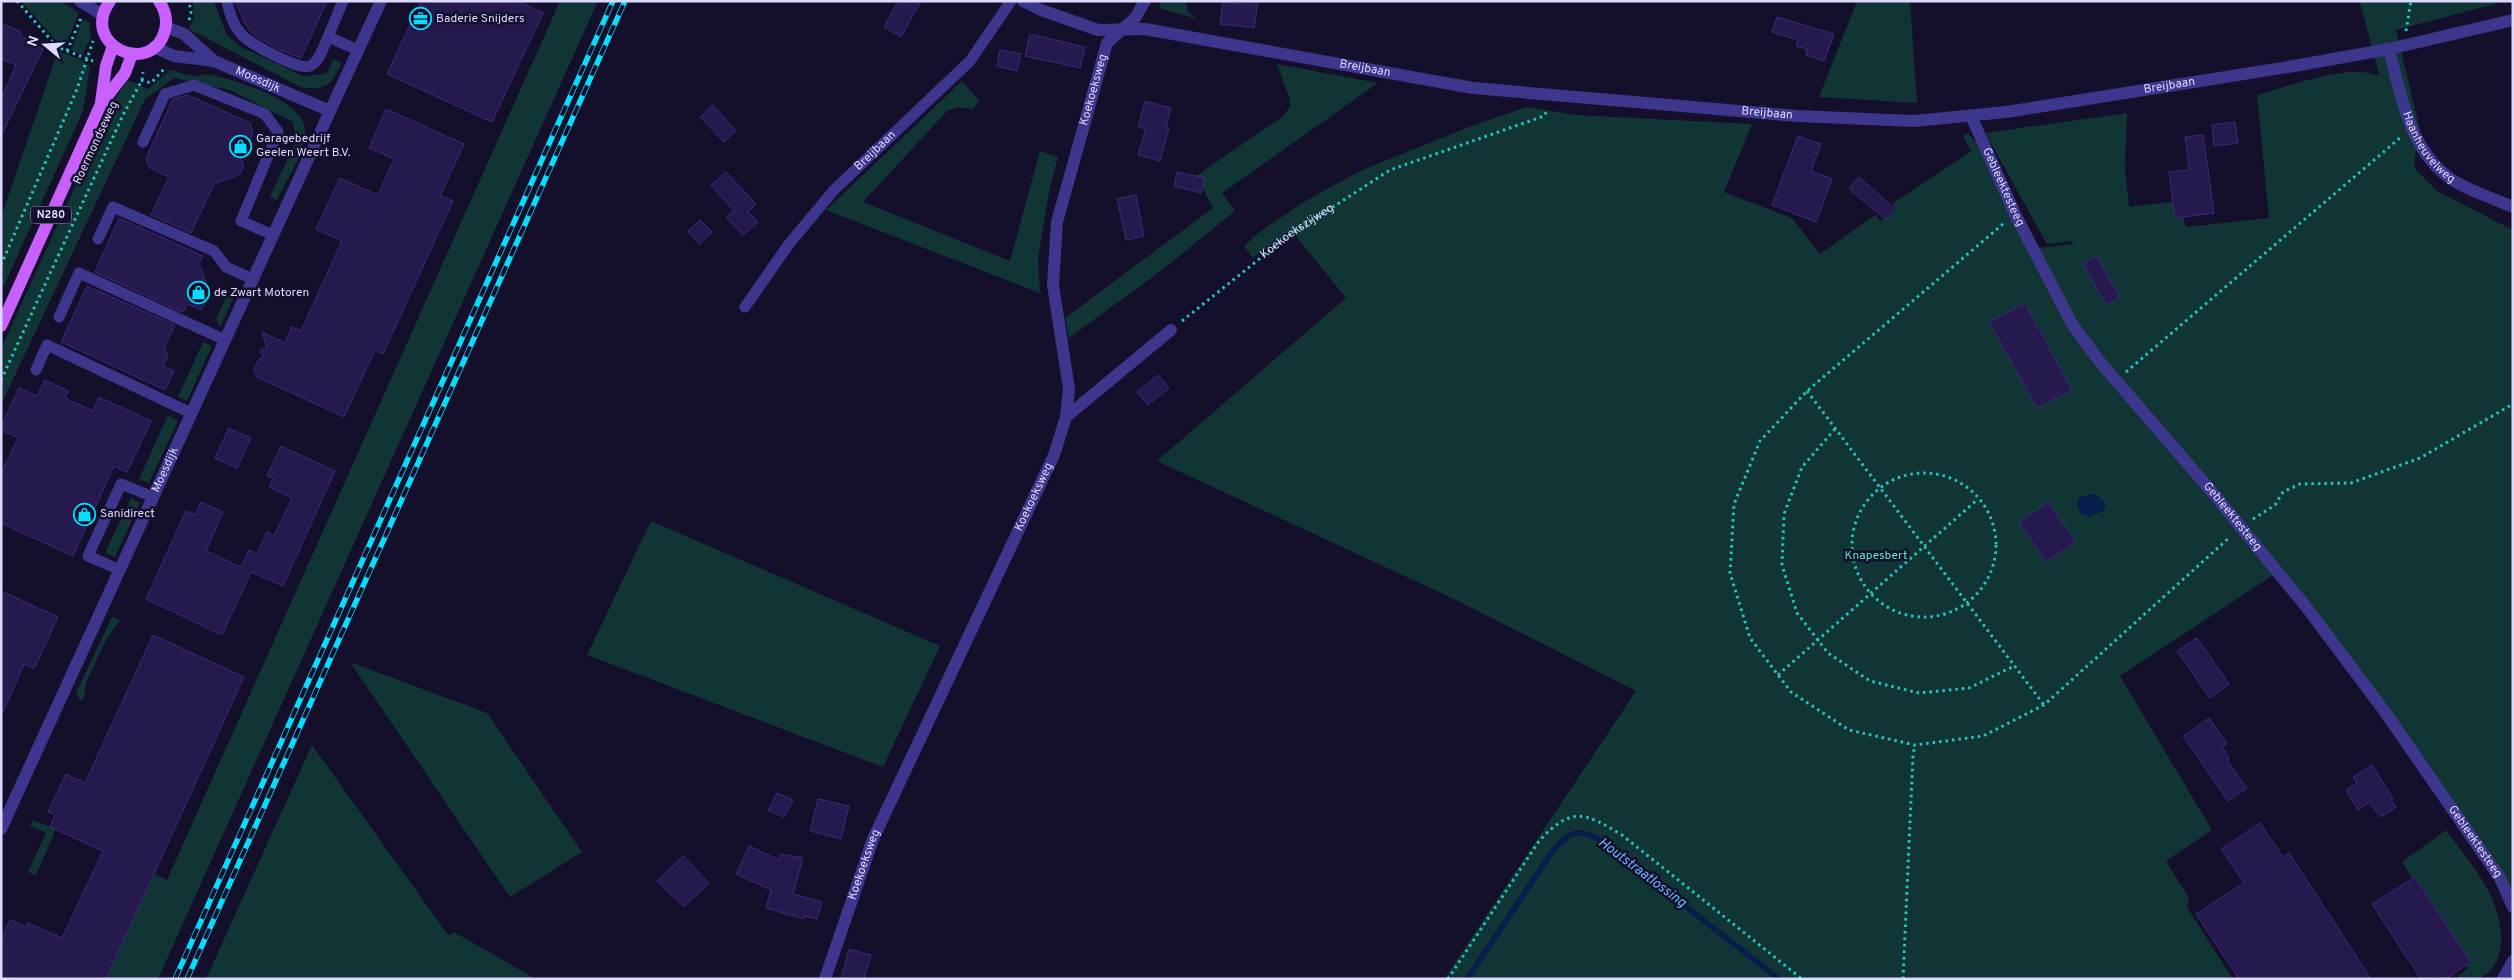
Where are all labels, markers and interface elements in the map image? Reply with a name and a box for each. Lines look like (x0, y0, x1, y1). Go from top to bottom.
office icon: Baderie Snijders (408, 7, 432, 31)
place label: Baderie Snijders (436, 11, 525, 27)
north arrow (20, 20, 70, 70)
text: N (24, 34, 44, 49)
street label: Koekoeksweg (1076, 52, 1112, 128)
street label: Breijbaan (1338, 56, 1392, 81)
street label: Moesdijk (233, 63, 283, 97)
street label: Breijbaan (2143, 74, 2196, 98)
street label: Roermondseweg (70, 99, 122, 187)
street label: Breijbaan (1741, 103, 1794, 124)
street label: Haanheuvelweg (2398, 109, 2458, 187)
street label: Breijbaan (851, 127, 900, 174)
place label: Garagebedrijf Geelen Weert B.V. (256, 131, 351, 161)
shop icon: Garagebedrijf Geelen Weert B.V. (228, 134, 252, 158)
street label: Gebleektesteeg (1978, 145, 2028, 229)
street label: Koekoekszijweg (1257, 200, 1337, 263)
road number: N280 (31, 206, 71, 224)
shop icon: de Zwart Motoren (186, 281, 210, 305)
place label: de Zwart Motoren (214, 285, 309, 301)
street label: Moesdijk (148, 445, 183, 495)
street label: Koekoeksweg (1011, 460, 1057, 534)
street label: Gebleektesteeg (2199, 479, 2265, 555)
shop icon: Sanidirect (72, 502, 96, 526)
place label: Sanidirect (100, 506, 155, 522)
park label: Knapesbert (1844, 548, 1908, 564)
street label: Gebleektesteeg (2444, 802, 2506, 881)
street label: Koekoeksweg (845, 827, 884, 902)
water label: Houtstraatlossing (1595, 834, 1690, 912)

